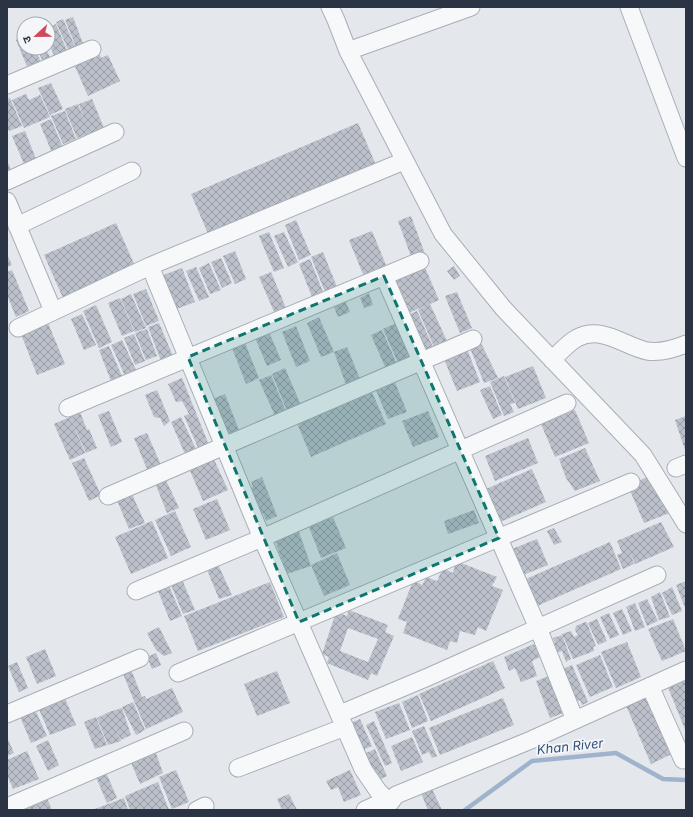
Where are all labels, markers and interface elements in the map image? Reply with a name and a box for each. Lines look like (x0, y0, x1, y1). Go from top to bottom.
north arrow (16, 16, 56, 56)
text: उ (19, 34, 34, 45)
water label: Khan River (536, 734, 605, 757)

